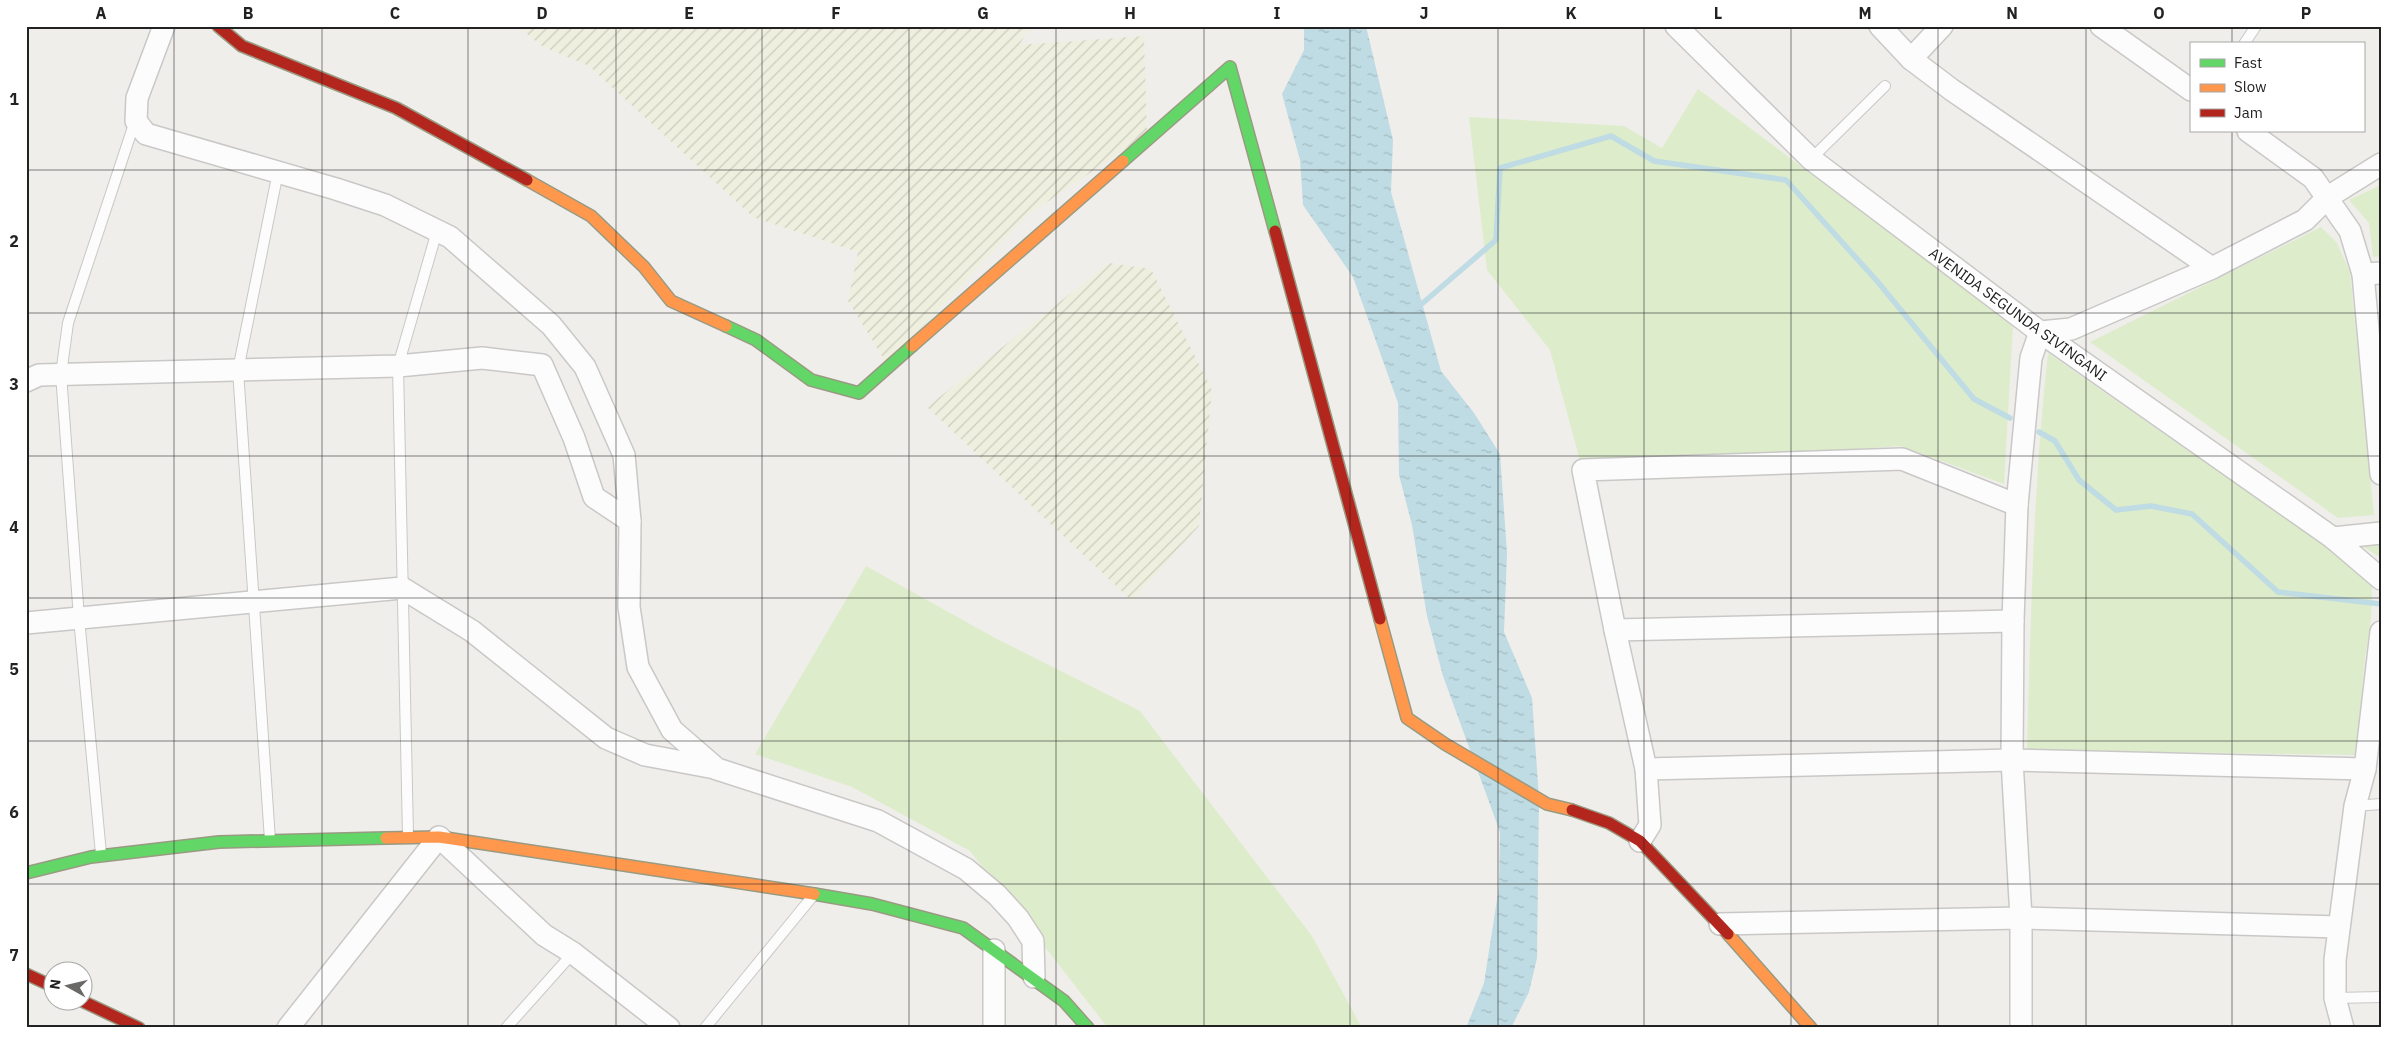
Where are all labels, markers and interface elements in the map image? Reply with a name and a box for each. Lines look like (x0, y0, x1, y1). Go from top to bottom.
text: A (96, 3, 107, 23)
text: B (243, 3, 254, 23)
text: C (390, 3, 400, 23)
text: D (536, 3, 548, 23)
text: E (684, 3, 694, 23)
text: F (831, 3, 841, 23)
text: G (977, 3, 989, 23)
text: H (1124, 3, 1136, 23)
text: I (1274, 3, 1281, 23)
text: J (1420, 3, 1428, 23)
text: K (1565, 3, 1577, 23)
text: L (1714, 3, 1722, 23)
text: M (1858, 3, 1872, 23)
text: N (2006, 3, 2018, 23)
text: O (2153, 3, 2165, 23)
text: P (2301, 3, 2311, 23)
legend (2190, 42, 2364, 132)
text: Fast (2234, 53, 2262, 72)
text: Slow (2234, 77, 2267, 96)
text: 1 (9, 89, 19, 109)
text: Jam (2234, 103, 2263, 122)
text: 2 (9, 231, 19, 251)
street label: AVENIDA SEGUNDA SIVINGANI (1925, 243, 2111, 385)
text: 3 (9, 374, 19, 394)
text: 4 (9, 517, 19, 537)
text: 5 (9, 659, 19, 679)
text: 6 (9, 802, 19, 822)
text: 7 (9, 945, 19, 965)
north arrow (42, 962, 92, 1012)
text: N (46, 978, 65, 990)

